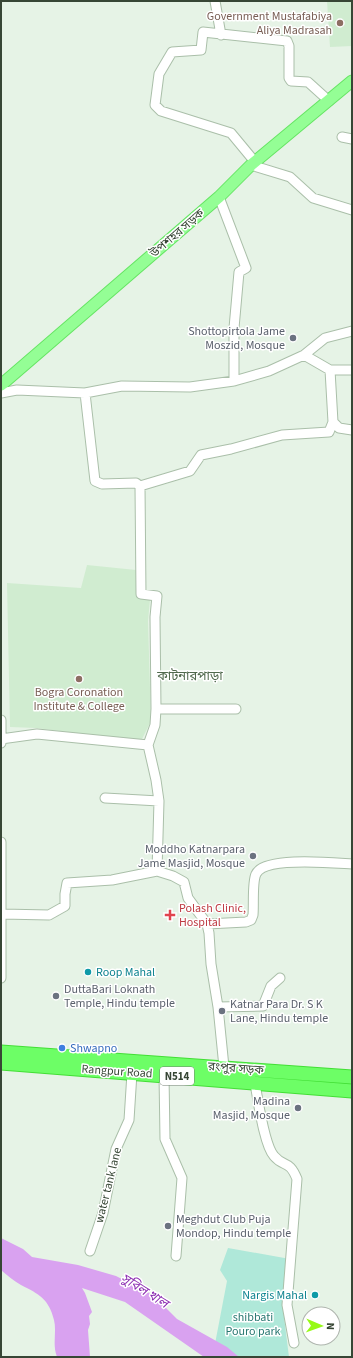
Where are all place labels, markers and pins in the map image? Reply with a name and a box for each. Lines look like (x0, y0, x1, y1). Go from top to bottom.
place label: Government Mustafabiya Aliya Madrasah (207, 8, 332, 39)
marker: Government Mustafabiya Aliya Madrasah (335, 18, 345, 28)
place label: Shottopirtola Jame Moszid, Mosque (188, 323, 285, 354)
marker: Shottopirtola Jame Moszid, Mosque (288, 333, 298, 343)
marker: Bogra Coronation Institute & College (74, 674, 84, 684)
place label: Bogra Coronation Institute & College (33, 684, 125, 715)
place label: Moddho Katnarpara Jame Masjid, Mosque (138, 841, 245, 872)
marker: Moddho Katnarpara Jame Masjid, Mosque (248, 851, 258, 861)
place label: Polash Clinic, Hospital (179, 900, 246, 931)
marker: Polash Clinic, Hospital (164, 909, 176, 921)
place label: Roop Mahal (96, 964, 155, 981)
marker: Roop Mahal (83, 967, 93, 977)
place label: DuttaBari Loknath Temple, Hindu temple (64, 981, 175, 1012)
marker: DuttaBari Loknath Temple, Hindu temple (51, 991, 61, 1001)
place label: Katnar Para Dr. S K Lane, Hindu temple (230, 996, 328, 1027)
marker: Katnar Para Dr. S K Lane, Hindu temple (217, 1006, 227, 1016)
place label: Shwapno (70, 1040, 117, 1057)
marker: Shwapno (57, 1043, 67, 1053)
place label: Madina Masjid, Mosque (213, 1093, 290, 1124)
marker: Madina Masjid, Mosque (293, 1103, 303, 1113)
place label: Meghdut Club Puja Mondop, Hindu temple (176, 1211, 291, 1242)
marker: Meghdut Club Puja Mondop, Hindu temple (163, 1221, 173, 1231)
place label: Nargis Mahal (242, 1287, 307, 1304)
marker: Nargis Mahal (310, 1290, 320, 1300)

